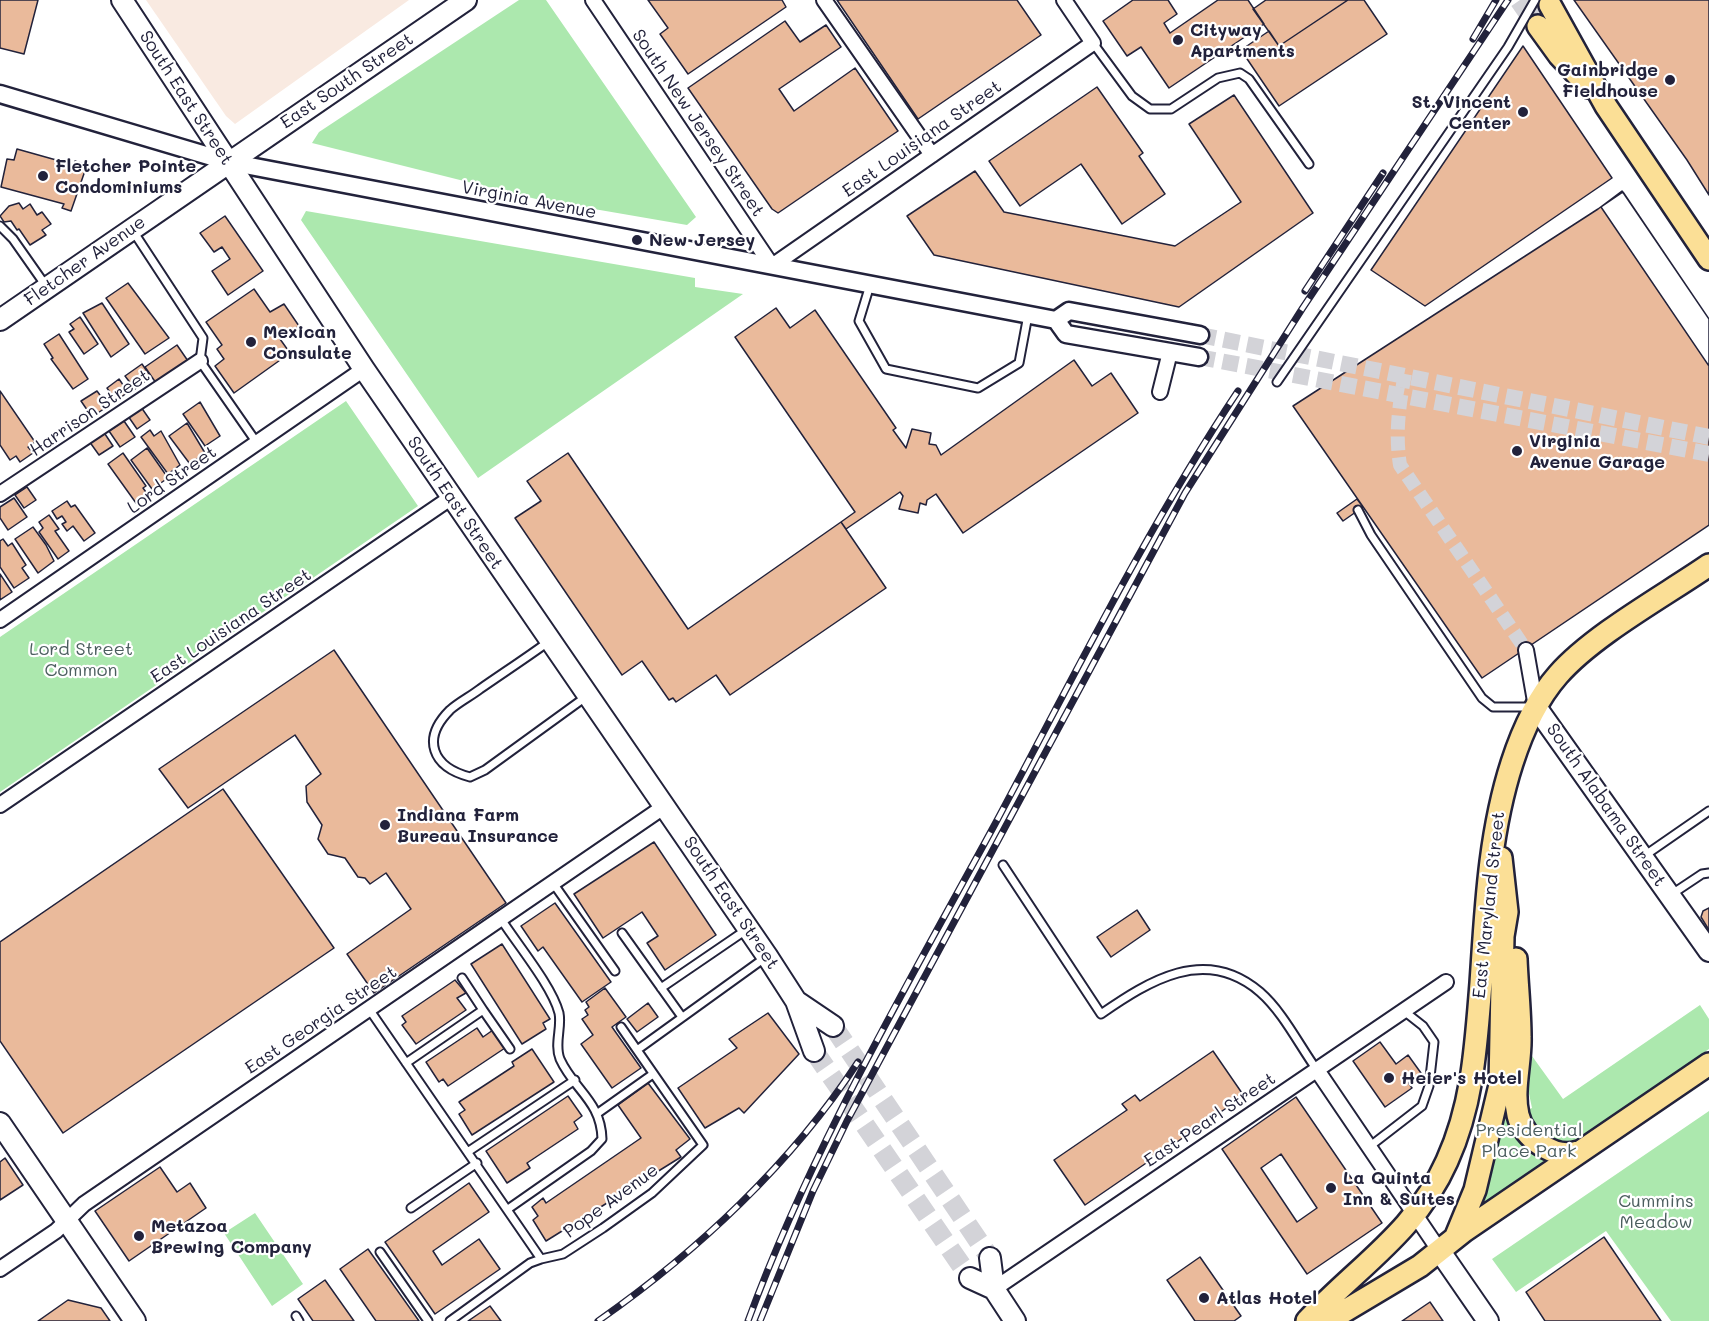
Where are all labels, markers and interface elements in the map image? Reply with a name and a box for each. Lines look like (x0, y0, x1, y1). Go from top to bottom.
place label: Cityway Apartments (1190, 19, 1295, 62)
street label: South New Jersey Street (627, 25, 769, 221)
street label: South East Street (135, 27, 237, 169)
street label: East South Street (276, 29, 418, 133)
marker: Cityway Apartments (1171, 33, 1185, 47)
place label: Gainbridge Fieldhouse (1557, 59, 1658, 101)
marker: Gainbridge Fieldhouse (1663, 73, 1677, 87)
street label: East Louisiana Street (838, 76, 1006, 202)
place label: St. Vincent Center (1412, 91, 1511, 134)
marker: St. Vincent Center (1516, 105, 1530, 119)
place label: Fletcher Pointe Condominiums (55, 155, 196, 198)
marker: Fletcher Pointe Condominiums (36, 169, 50, 183)
street label: Virginia Avenue (460, 176, 598, 224)
street label: Fletcher Avenue (20, 211, 150, 311)
place label: New Jersey (649, 229, 755, 251)
marker: New Jersey (630, 233, 644, 247)
place label: Mexican Consulate (263, 321, 352, 364)
marker: Mexican Consulate (244, 335, 258, 349)
street label: Harrison Street (26, 365, 154, 461)
place label: Virginia Avenue Garage (1529, 430, 1665, 472)
street label: South East Street (403, 432, 507, 574)
street label: Lord Street (123, 441, 221, 519)
marker: Virginia Avenue Garage (1510, 444, 1524, 458)
street label: East Louisiana Street (147, 564, 315, 688)
park label: Lord Street Common (29, 638, 133, 680)
street label: South Alabama Street (1542, 719, 1670, 891)
place label: Indiana Farm Bureau Insurance (397, 804, 559, 846)
street label: East Maryland Street (1468, 810, 1510, 1000)
marker: Indiana Farm Bureau Insurance (378, 818, 392, 832)
street label: South East Street (679, 832, 783, 974)
street label: East Georgia Street (241, 961, 401, 1079)
place label: Heier's Hotel (1401, 1067, 1522, 1089)
street label: East Pearl Street (1140, 1068, 1280, 1172)
marker: Heier's Hotel (1382, 1071, 1396, 1085)
park label: Presidential Place Park (1475, 1119, 1583, 1162)
street label: Pope Avenue (559, 1159, 663, 1243)
place label: La Quinta Inn & Suites (1343, 1167, 1455, 1210)
marker: La Quinta Inn & Suites (1324, 1181, 1338, 1195)
park label: Cummins Meadow (1618, 1190, 1694, 1232)
place label: Metazoa Brewing Company (151, 1215, 312, 1258)
marker: Metazoa Brewing Company (132, 1229, 146, 1243)
place label: Atlas Hotel (1216, 1287, 1317, 1309)
marker: Atlas Hotel (1197, 1291, 1211, 1305)

